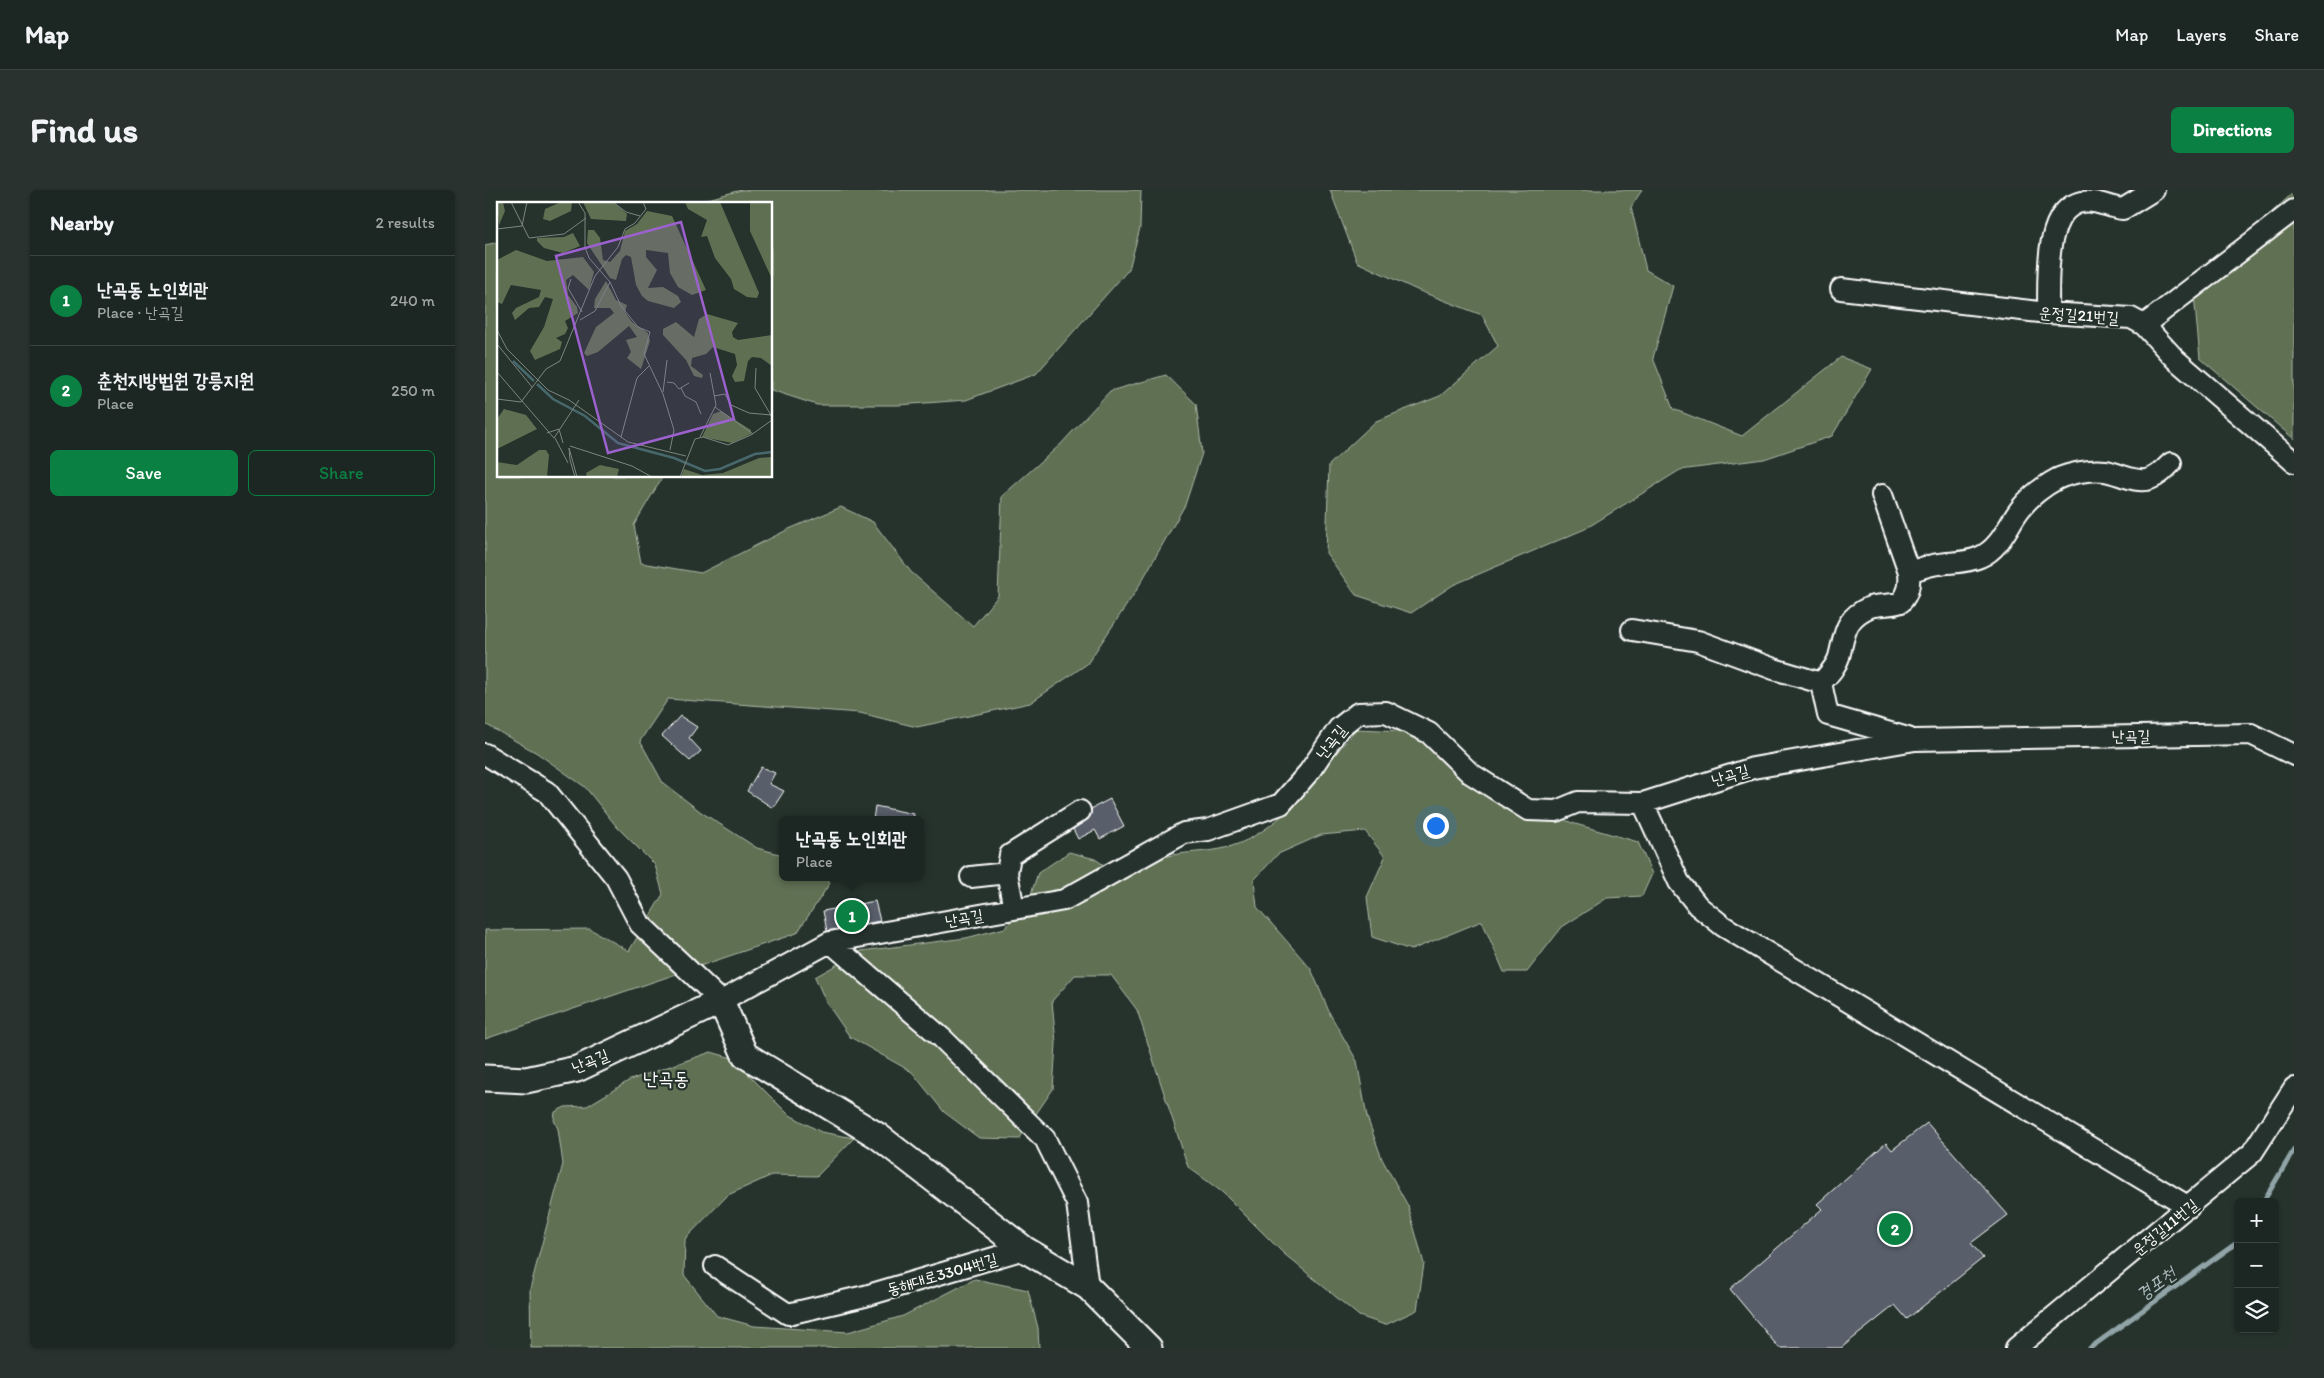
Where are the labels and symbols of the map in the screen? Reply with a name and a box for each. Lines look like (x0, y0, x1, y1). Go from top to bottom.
inset map (497, 202, 773, 478)
street label: 운정길21번길 (2038, 303, 2120, 327)
street label: 난곡길 (1312, 721, 1350, 763)
street label: 난곡길 (2112, 726, 2151, 746)
street label: 난곡길 (1709, 760, 1751, 790)
your location (1423, 813, 1449, 839)
pin: 1 (836, 897, 868, 935)
street label: 난곡길 (943, 905, 985, 931)
street label: 난곡길 (569, 1045, 612, 1077)
district label: 난곡동 (643, 1067, 689, 1090)
street label: 운정길11번길 (2128, 1195, 2202, 1259)
pin: 2 (1879, 1210, 1911, 1248)
street label: 동해대로3304번길 (885, 1249, 1000, 1299)
water label: 경포천 (2132, 1261, 2181, 1306)

